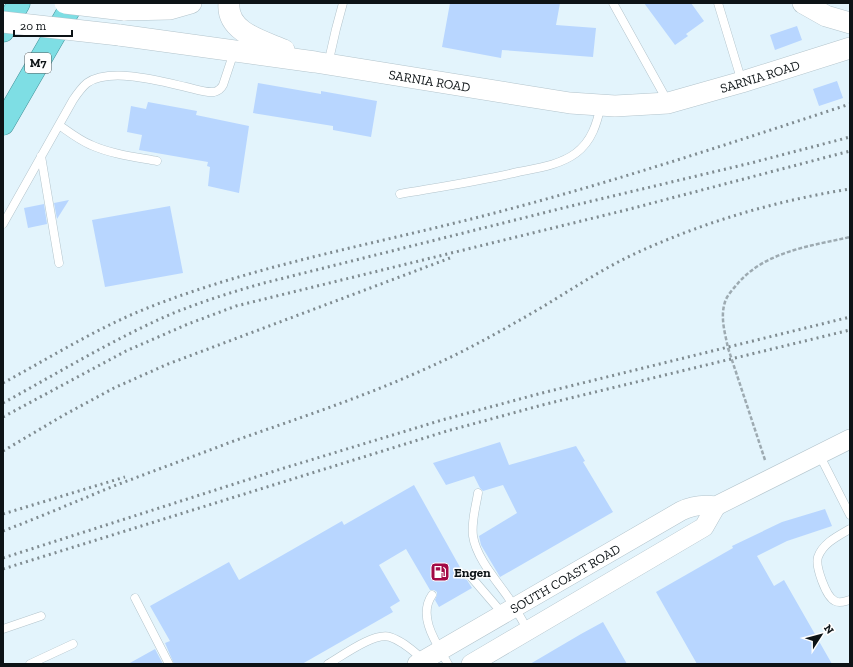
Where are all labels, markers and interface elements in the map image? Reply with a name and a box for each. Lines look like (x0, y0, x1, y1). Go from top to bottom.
scale bar (14, 12, 72, 38)
text: 20 m (20, 19, 47, 33)
road number: M7 (25, 53, 51, 73)
street label: SARNIA ROAD (718, 57, 802, 95)
street label: SARNIA ROAD (388, 66, 472, 94)
street label: SOUTH COAST ROAD (507, 540, 623, 616)
fuel station icon: Engen (429, 561, 451, 583)
place label: Engen (454, 565, 491, 580)
north arrow (801, 615, 841, 655)
text: N (821, 622, 837, 637)

